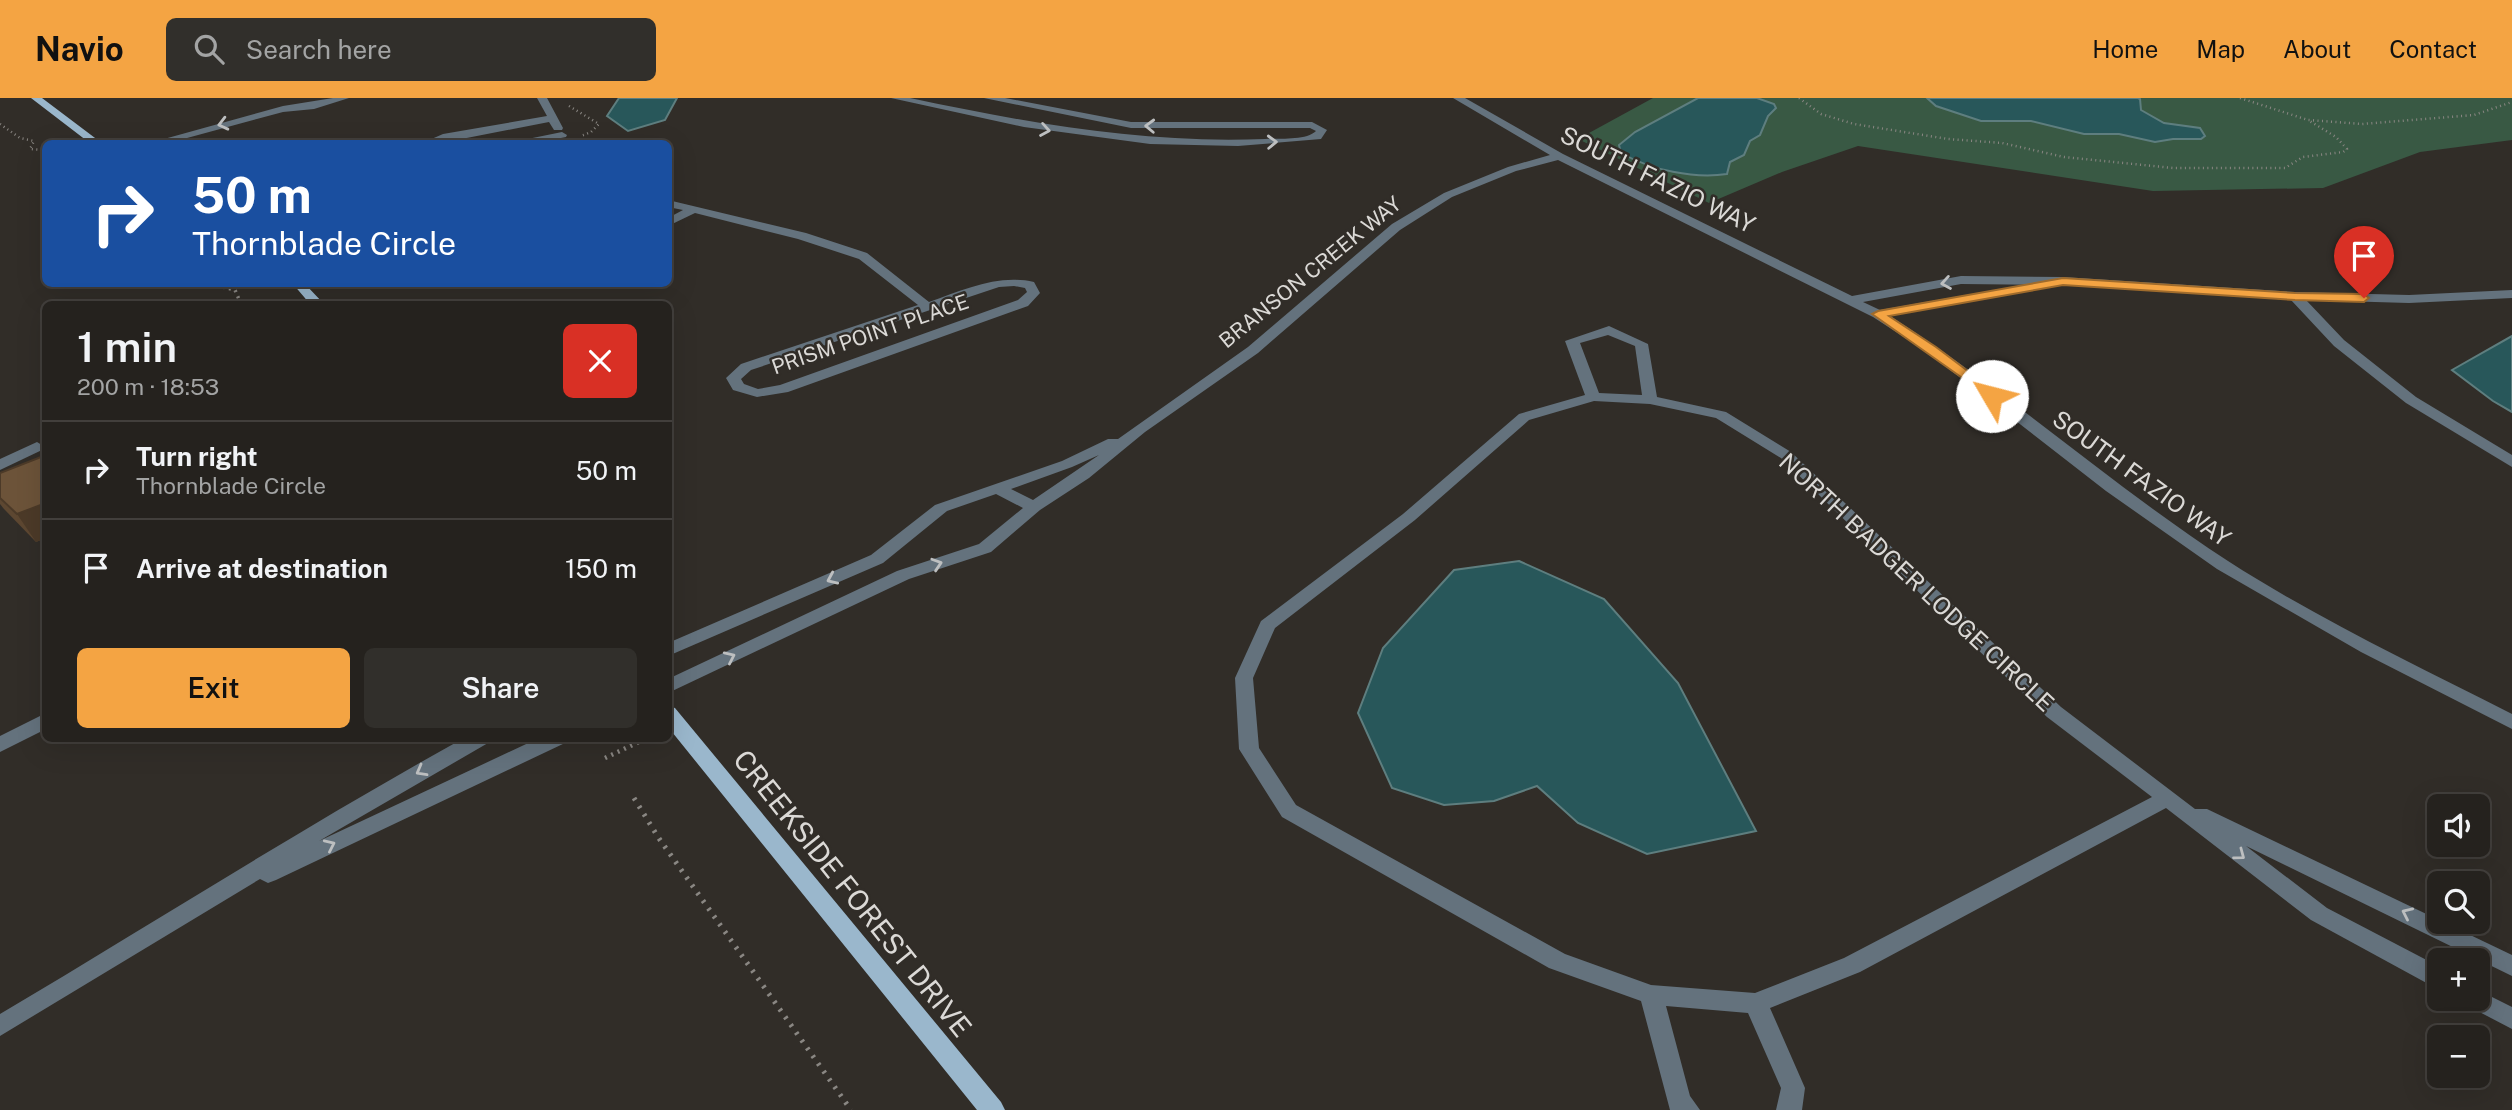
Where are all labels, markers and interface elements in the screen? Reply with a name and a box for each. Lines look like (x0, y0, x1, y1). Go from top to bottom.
search box (166, 18, 656, 81)
text: Navio (35, 30, 124, 68)
icon: search (190, 30, 228, 68)
text: Search here (246, 34, 392, 65)
text: Home (2092, 35, 2158, 63)
text: Map (2196, 35, 2245, 63)
text: About (2283, 35, 2351, 63)
text: Contact (2389, 35, 2477, 63)
one-way arrow (217, 116, 229, 130)
one-way arrow (1145, 118, 1156, 133)
street label: SOUTH FAZIO WAY (1556, 120, 1760, 238)
one-way arrow (1039, 122, 1051, 137)
one-way arrow (1267, 134, 1278, 150)
text: 50 m (192, 166, 312, 224)
icon: right (77, 168, 168, 259)
street label: BRANSON CREEK WAY (1214, 191, 1406, 353)
text: Thornblade Circle (192, 225, 456, 262)
pin (2334, 226, 2394, 298)
icon: arrive (2345, 237, 2383, 275)
one-way arrow (1940, 274, 1952, 289)
street label: PRISM POINT PLACE (768, 289, 972, 379)
text: 1 min (77, 322, 177, 371)
button: close (563, 324, 637, 398)
position arrow (1955, 359, 2029, 433)
text: 200 m · 18:53 (77, 373, 219, 400)
street label: SOUTH FAZIO WAY (2048, 404, 2237, 552)
text: Turn right (136, 441, 258, 472)
street label: NORTH BADGER LODGE CIRCLE (1774, 447, 2060, 717)
icon: right (77, 451, 115, 489)
text: 50 m (576, 455, 637, 486)
text: Thornblade Circle (136, 472, 326, 499)
icon: arrive (77, 549, 115, 587)
text: Arrive at destination (136, 553, 388, 584)
text: 150 m (565, 553, 637, 584)
one-way arrow (931, 558, 943, 572)
one-way arrow (826, 570, 838, 584)
button: Exit (77, 648, 350, 728)
button: Share (364, 648, 637, 728)
one-way arrow (723, 652, 735, 666)
street label: CREEKSIDE FOREST DRIVE (727, 743, 979, 1043)
one-way arrow (415, 763, 428, 776)
map controls (2427, 794, 2490, 1088)
button: sound (2427, 794, 2490, 857)
one-way arrow (323, 839, 335, 853)
one-way arrow (2232, 846, 2245, 859)
button: search (2427, 871, 2490, 934)
one-way arrow (2402, 907, 2414, 921)
button: + (2427, 948, 2490, 1011)
button: − (2427, 1025, 2490, 1088)

